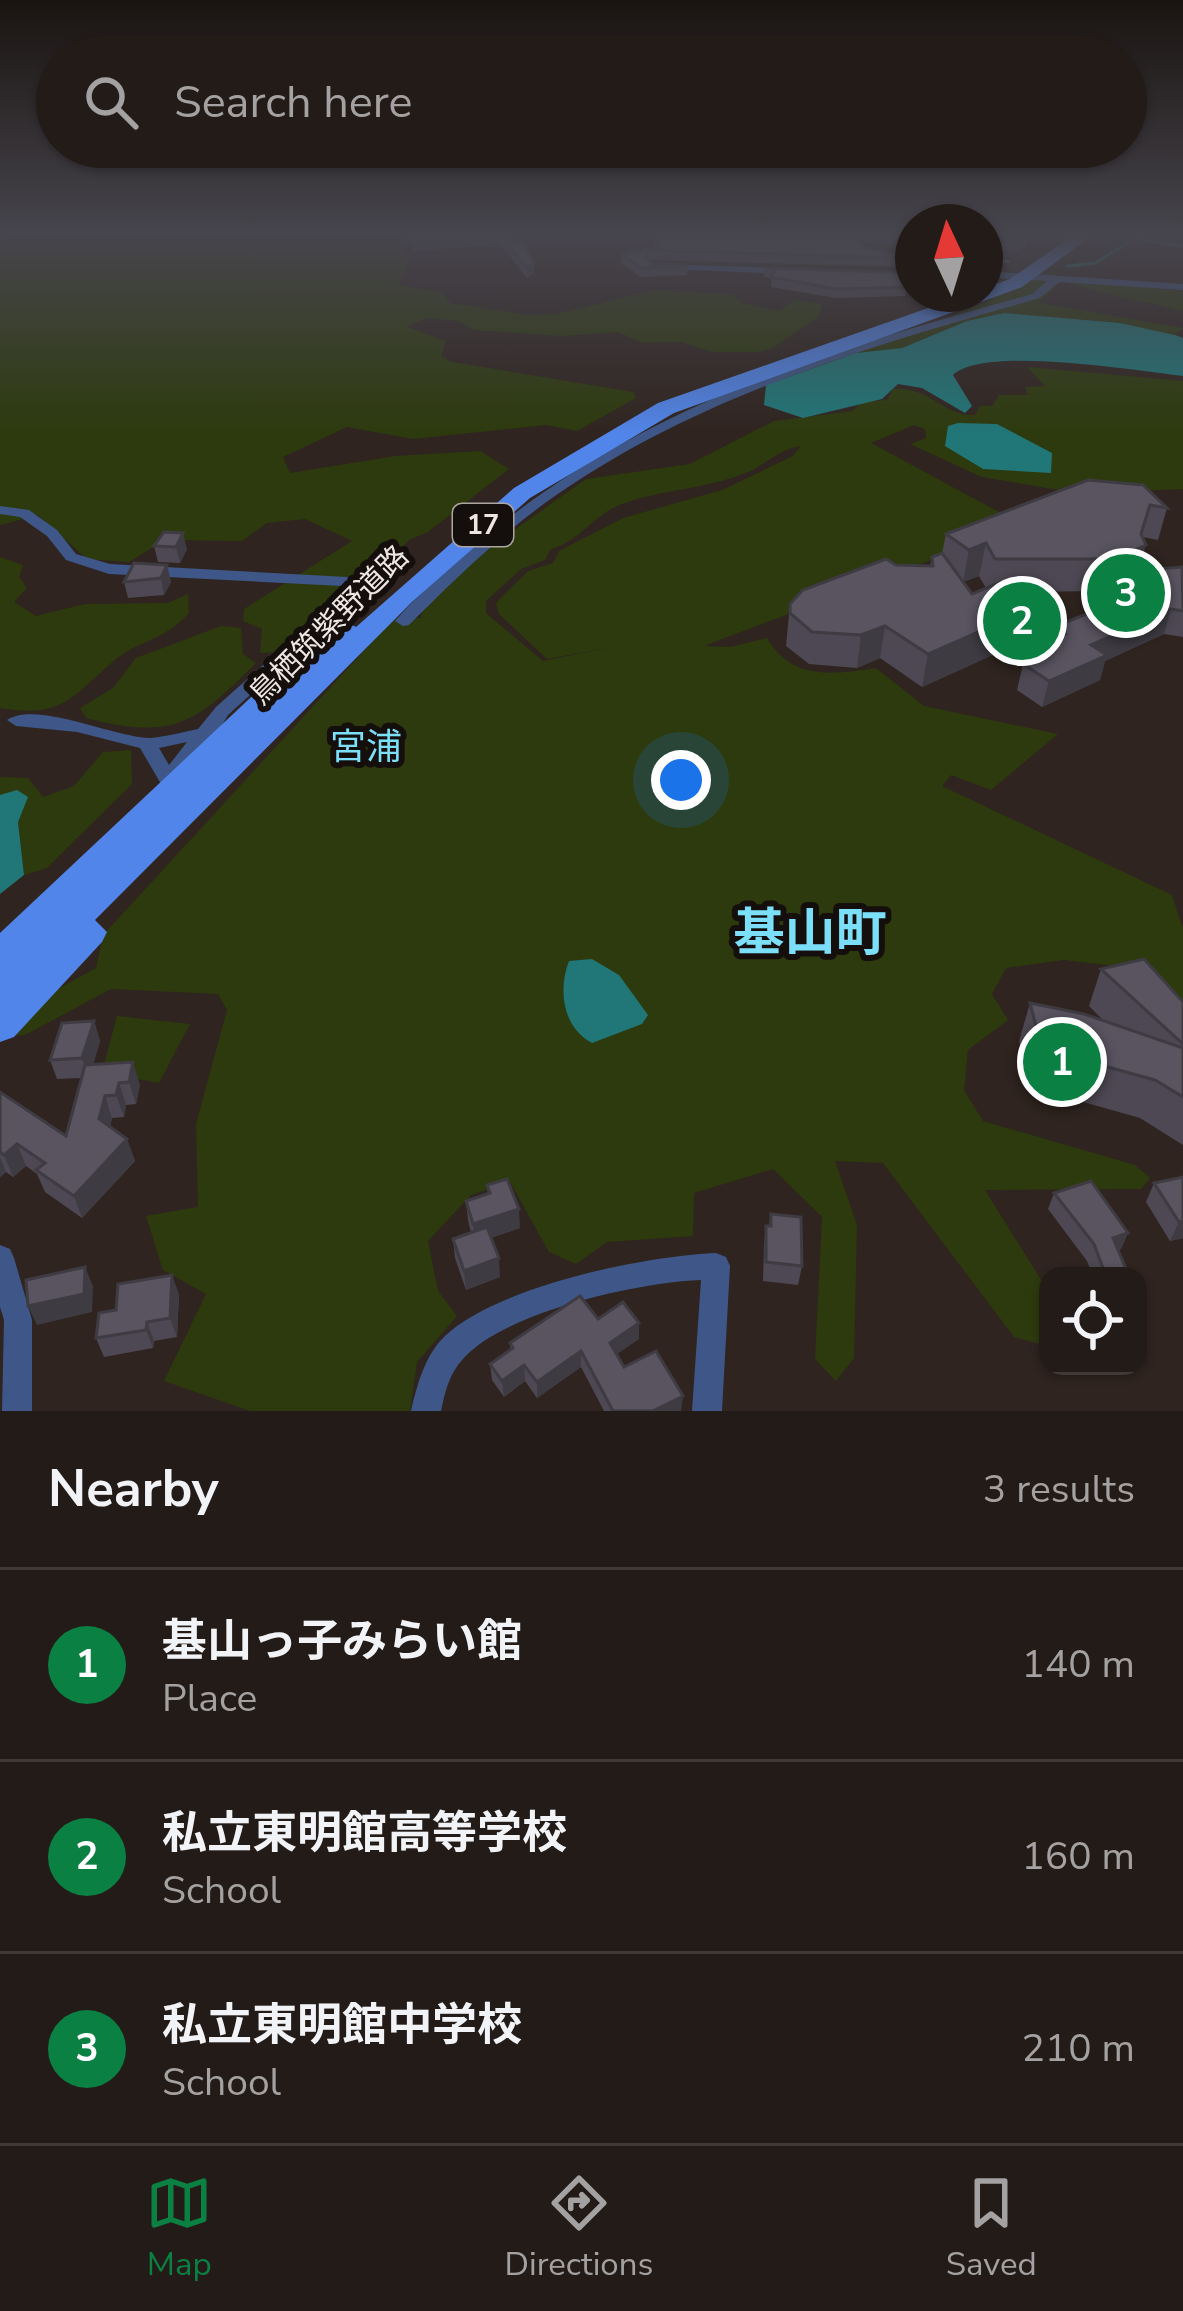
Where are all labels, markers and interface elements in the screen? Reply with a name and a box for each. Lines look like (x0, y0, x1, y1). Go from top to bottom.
search box (36, 36, 1147, 168)
icon: search (78, 69, 144, 135)
text: Search here (174, 72, 413, 133)
north arrow (895, 204, 1003, 312)
road number: 17 (453, 504, 513, 546)
street label: 鳥栖筑紫野道路 (241, 537, 418, 714)
pin: 3 (1087, 548, 1165, 638)
pin: 2 (983, 576, 1061, 666)
district label: 宮浦 (330, 723, 402, 772)
your location (651, 750, 711, 810)
district label: 基山町 (733, 898, 887, 968)
pin: 1 (1023, 1017, 1101, 1107)
map controls (1039, 1267, 1147, 1375)
button: locate (1039, 1267, 1147, 1375)
text: Nearby (48, 1454, 219, 1524)
text: 3 results (983, 1463, 1135, 1516)
text: 基山っ子みらい館 (162, 1611, 522, 1672)
text: 1 (75, 1638, 99, 1691)
text: 140 m (1021, 1638, 1135, 1691)
text: Place (162, 1672, 257, 1725)
text: 私立東明館高等学校 (162, 1803, 567, 1864)
text: 2 (75, 1830, 99, 1883)
text: 160 m (1021, 1830, 1135, 1883)
text: School (162, 1864, 281, 1917)
text: 私立東明館中学校 (162, 1995, 522, 2056)
text: 3 (75, 2022, 99, 2075)
text: 210 m (1021, 2022, 1135, 2075)
text: School (162, 2056, 281, 2109)
tab: Map (146, 2170, 212, 2287)
tab: Directions (505, 2170, 653, 2287)
tab: Saved (946, 2170, 1037, 2287)

